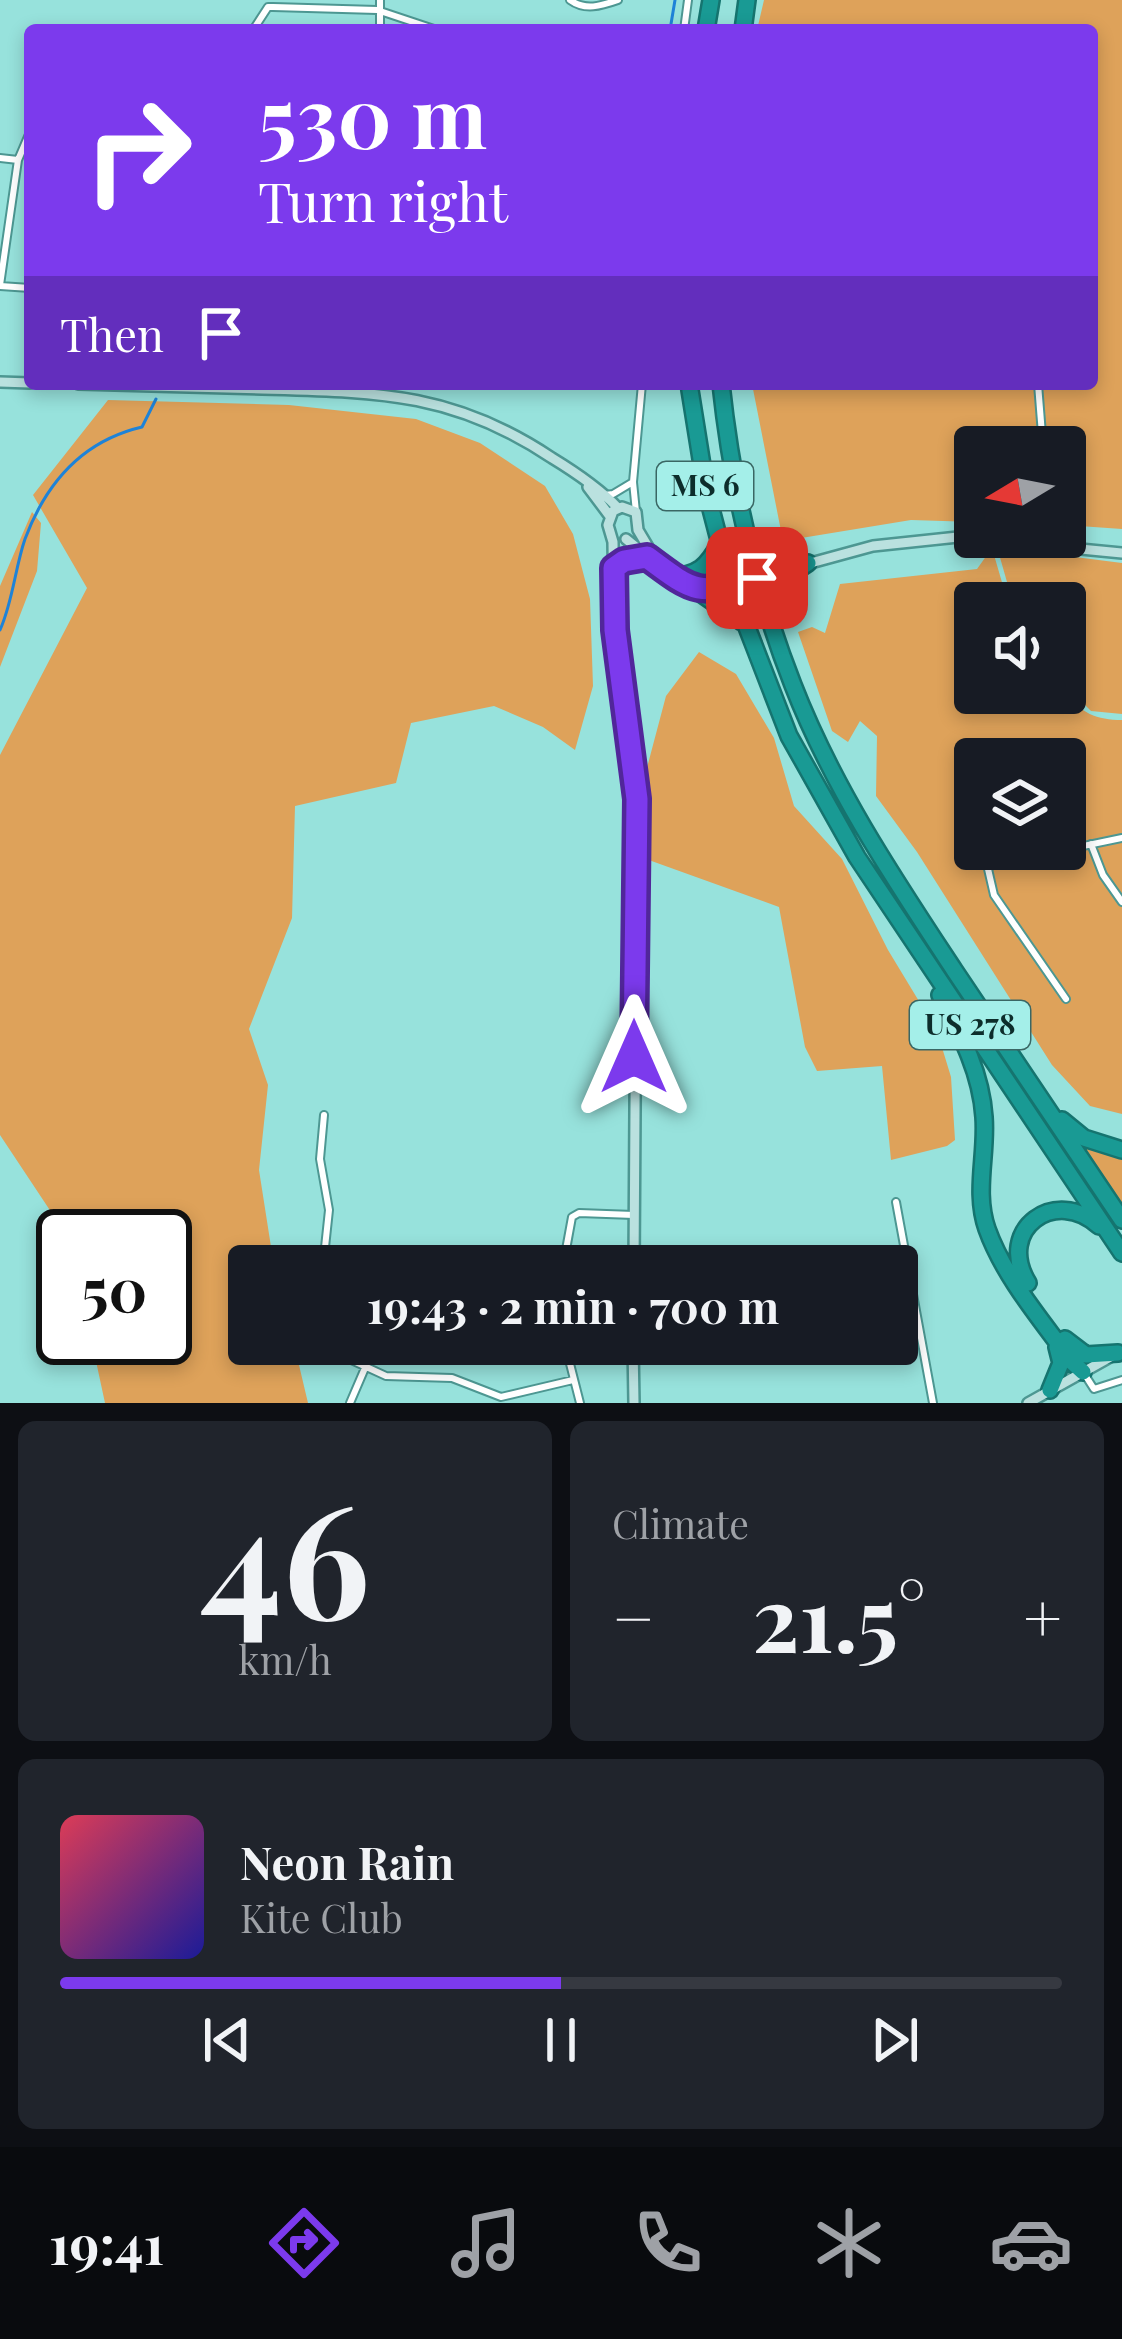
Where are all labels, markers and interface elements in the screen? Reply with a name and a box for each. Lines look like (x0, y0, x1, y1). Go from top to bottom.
text: 530 m (258, 58, 487, 170)
icon: right (60, 72, 216, 228)
text: Turn right (258, 165, 508, 237)
icon: arrive (188, 300, 254, 366)
text: Then (60, 303, 164, 363)
north arrow (954, 426, 1086, 558)
map controls (954, 426, 1086, 870)
road number: MS 6 (657, 462, 753, 510)
pin (706, 527, 808, 629)
icon: arrive (724, 545, 790, 611)
button: sound (954, 582, 1086, 714)
button: layers (954, 738, 1086, 870)
position arrow (571, 994, 697, 1120)
road number: US 278 (910, 1001, 1030, 1049)
speed limit sign: 50 (36, 1209, 192, 1365)
text: 19:43 · 2 min · 700 m (367, 1275, 779, 1335)
text: 46 (200, 1451, 370, 1659)
text: Climate (612, 1497, 749, 1549)
text: 21.5° (752, 1556, 926, 1676)
text: − (612, 1572, 655, 1660)
text: + (1023, 1572, 1062, 1660)
text: km/h (238, 1633, 332, 1685)
text: Neon Rain (240, 1831, 454, 1891)
text: Kite Club (240, 1891, 403, 1943)
icon: previous (194, 2007, 260, 2073)
icon: pause (528, 2007, 594, 2073)
icon: next (862, 2007, 928, 2073)
icon: directions (262, 2201, 346, 2285)
icon: music (444, 2201, 528, 2285)
icon: phone (626, 2201, 710, 2285)
icon: climate (807, 2201, 891, 2285)
icon: car (989, 2201, 1073, 2285)
text: 19:41 (49, 2207, 164, 2279)

